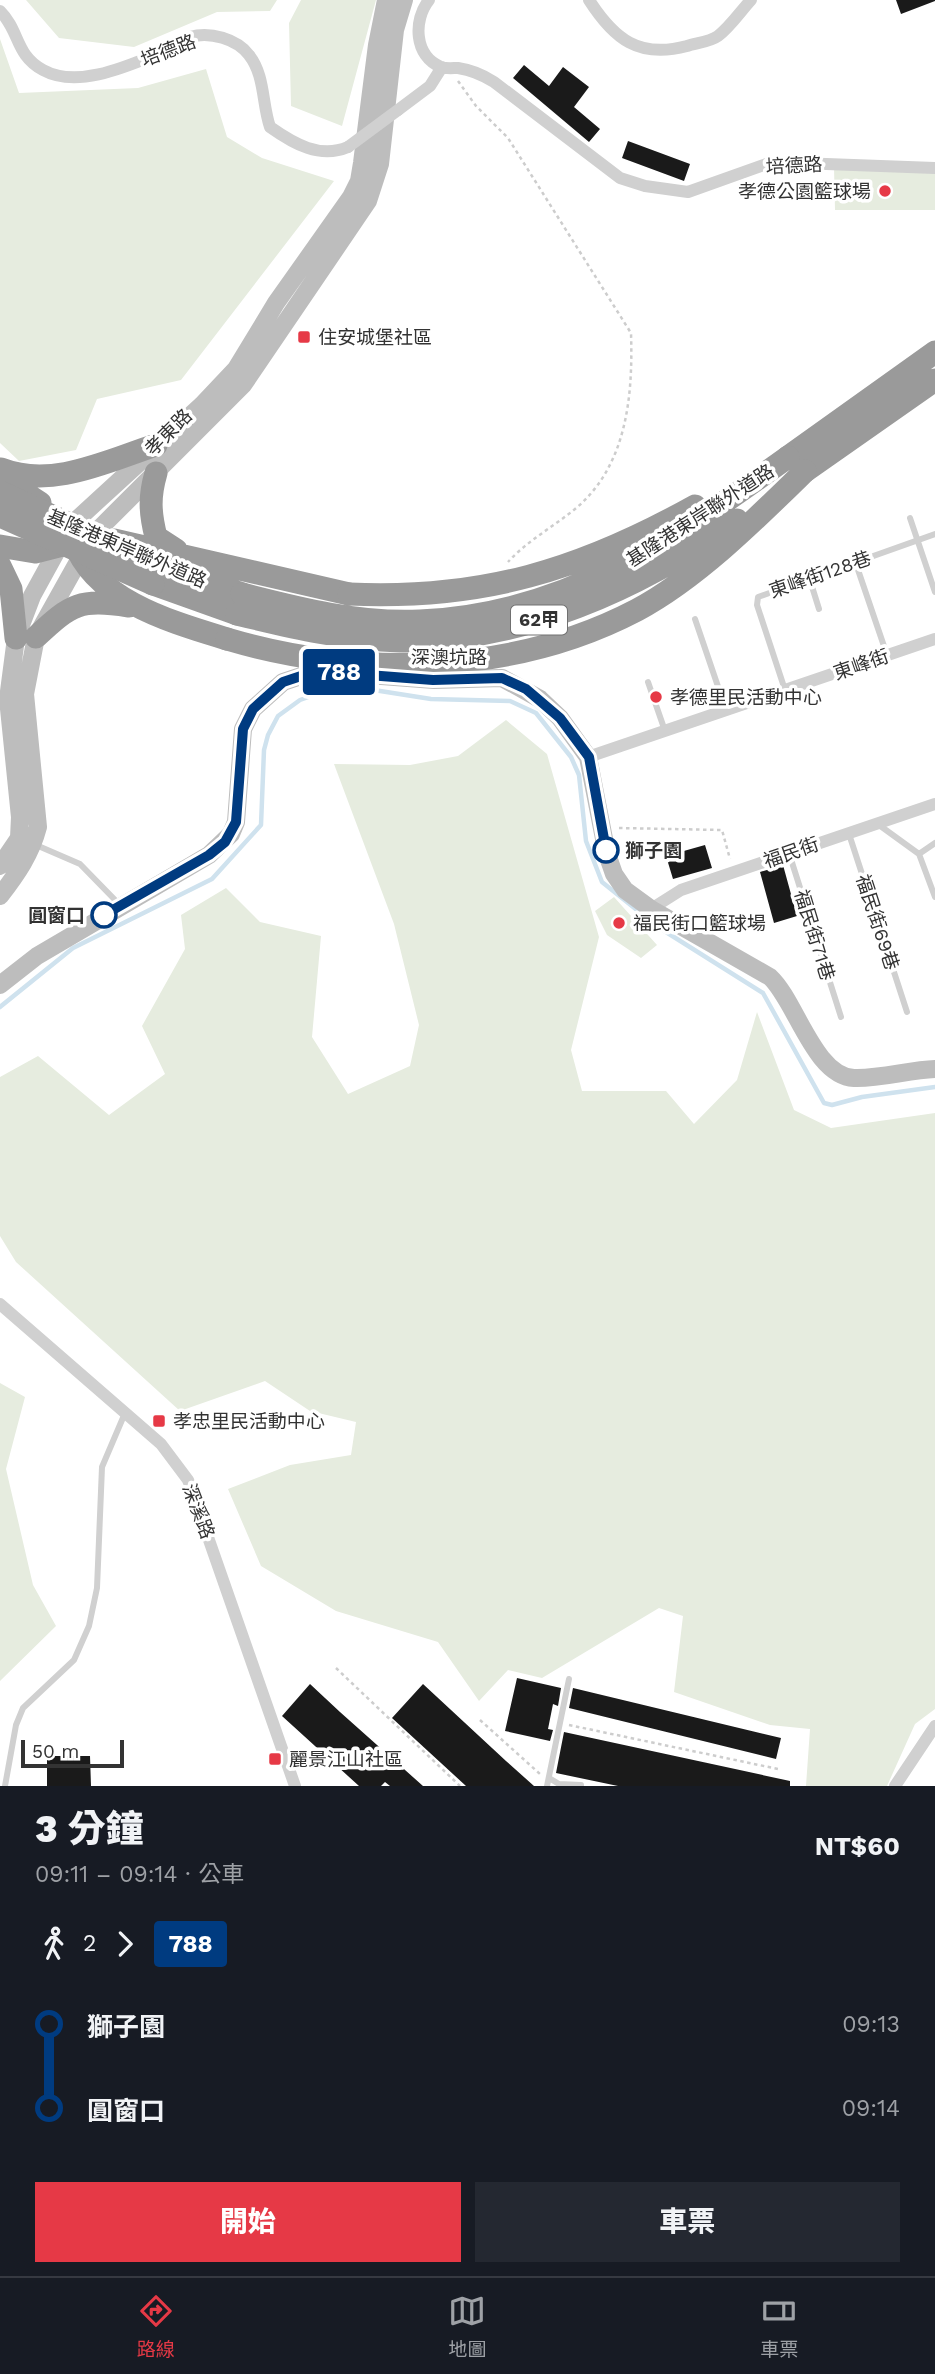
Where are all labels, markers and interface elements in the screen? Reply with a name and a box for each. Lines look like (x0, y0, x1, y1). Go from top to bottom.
street label: 培德路 (137, 30, 199, 71)
street label: 培德路 (765, 153, 823, 178)
place label: 孝德公園籃球場 (738, 180, 871, 203)
marker: 孝德公園籃球場 (877, 183, 893, 199)
place label: 住安城堡社區 (318, 326, 432, 349)
marker: 住安城堡社區 (296, 329, 312, 345)
street label: 孝東路 (140, 404, 197, 461)
street label: 基隆港東岸聯外道路 (622, 459, 778, 572)
street label: 基隆港東岸聯外道路 (44, 504, 210, 592)
street label: 東峰街128巷 (766, 546, 874, 603)
road number: 62甲 (511, 606, 567, 634)
street label: 東峰街 (830, 644, 892, 685)
street label: 深澳坑路 (411, 646, 487, 669)
line badge: 788 (299, 649, 379, 695)
text: 788 (317, 658, 361, 686)
place label: 孝德里民活動中心 (670, 686, 822, 709)
marker: 孝德里民活動中心 (648, 689, 664, 705)
street label: 福民街 (760, 832, 822, 873)
marker: 獅子園 (593, 837, 619, 863)
place label: 獅子園 (625, 839, 682, 862)
street label: 福民街69巷 (851, 871, 904, 973)
street label: 福民街71巷 (790, 887, 839, 983)
marker: 圓窗口 (91, 902, 117, 928)
place label: 圓窗口 (28, 904, 85, 927)
place label: 福民街口籃球場 (633, 912, 766, 935)
marker: 福民街口籃球場 (611, 915, 627, 931)
place label: 孝忠里民活動中心 (173, 1410, 325, 1433)
marker: 孝忠里民活動中心 (151, 1413, 167, 1429)
street label: 深溪路 (178, 1480, 219, 1542)
scale bar (21, 1737, 124, 1769)
text: 50 m (32, 1740, 79, 1763)
place label: 麗景江山社區 (289, 1748, 403, 1771)
marker: 麗景江山社區 (267, 1751, 283, 1767)
text: 3 分鐘 (35, 1807, 144, 1851)
text: NT$60 (815, 1831, 900, 1861)
text: 09:11 – 09:14 · 公車 (35, 1861, 244, 1888)
icon: walk (35, 1925, 73, 1963)
icon: forward (106, 1925, 144, 1963)
text: 2 (83, 1930, 96, 1957)
text: 788 (168, 1930, 213, 1958)
text: 09:13 (842, 2011, 900, 2038)
text: 獅子園 (87, 2012, 165, 2042)
text: 09:14 (842, 2095, 900, 2122)
text: 圓窗口 (87, 2096, 165, 2126)
button: 開始 (35, 2182, 461, 2262)
button: 車票 (475, 2182, 900, 2262)
tab: 路線 (137, 2292, 175, 2361)
tab: 地圖 (448, 2292, 486, 2361)
tab: 車票 (760, 2292, 798, 2361)

